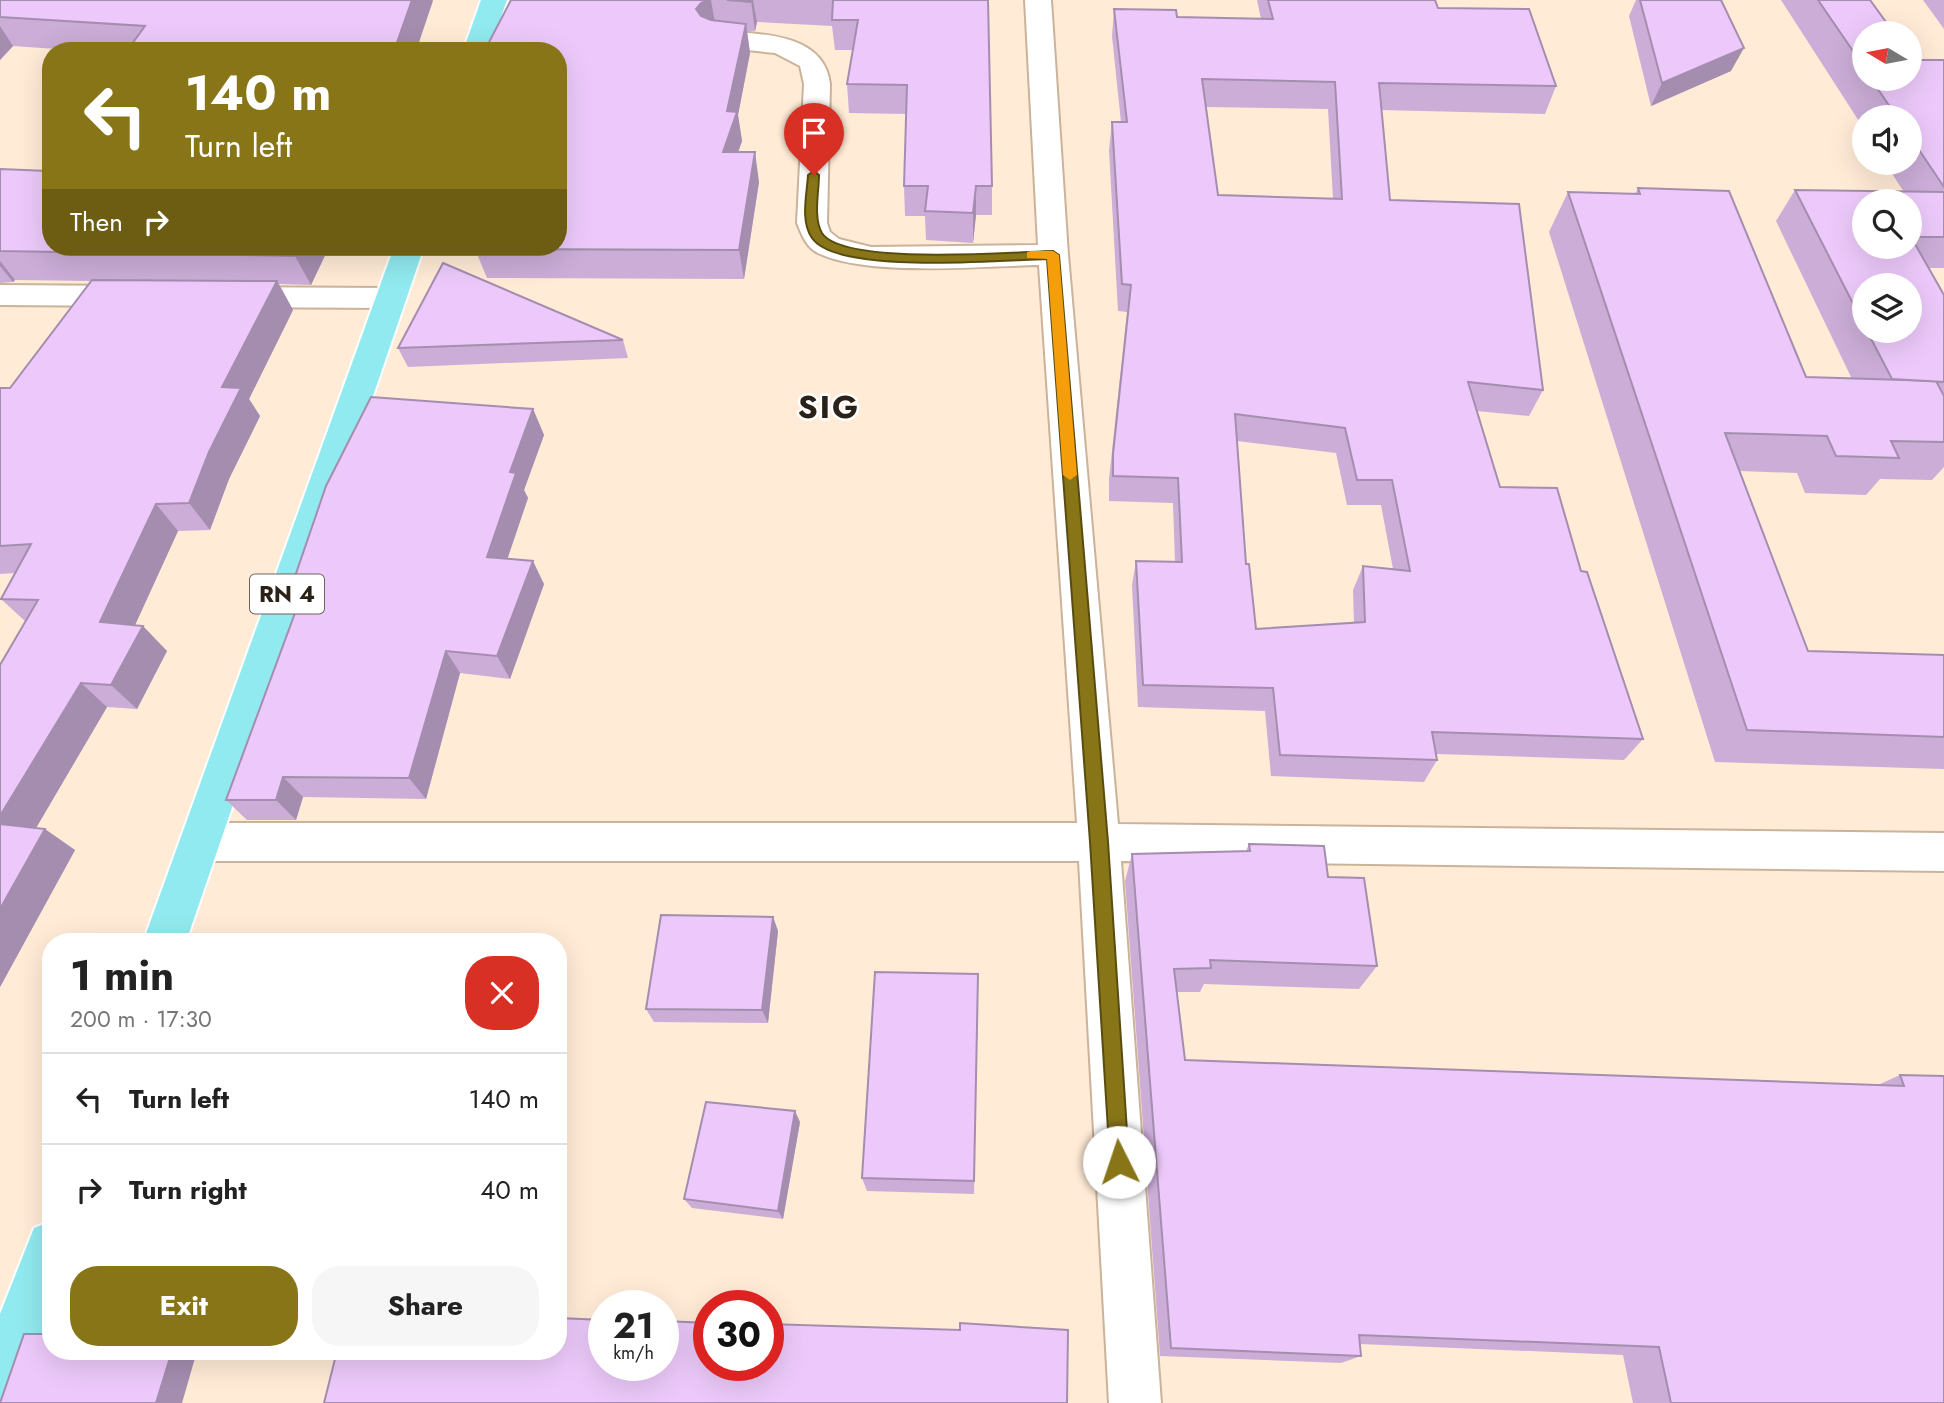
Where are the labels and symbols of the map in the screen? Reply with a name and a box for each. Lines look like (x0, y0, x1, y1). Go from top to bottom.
north arrow (1852, 21, 1922, 91)
pin (784, 103, 844, 175)
district label: SIG (798, 384, 860, 430)
road number: RN 4 (250, 574, 324, 614)
position arrow (1082, 1125, 1156, 1199)
speed limit sign: 30 (693, 1290, 784, 1381)

